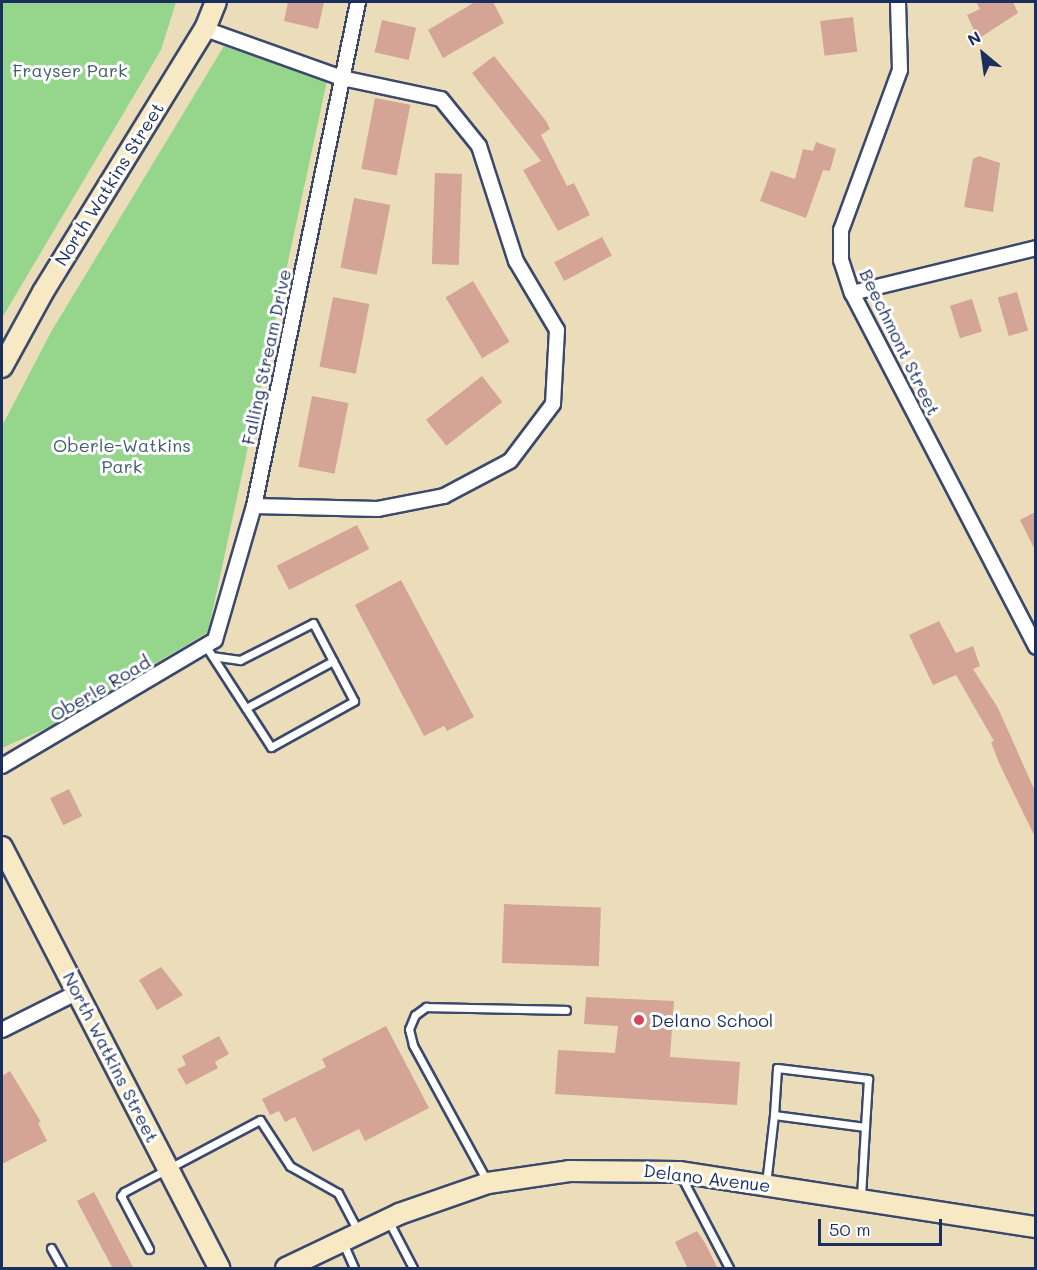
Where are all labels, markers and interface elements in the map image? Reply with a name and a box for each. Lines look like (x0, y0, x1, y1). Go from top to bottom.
north arrow (953, 24, 1013, 84)
text: N (964, 26, 984, 50)
park label: Frayser Park (12, 59, 128, 81)
street label: North Watkins Street (50, 98, 168, 270)
street label: Beechmont Street (855, 265, 945, 419)
street label: Falling Stream Drive (237, 267, 295, 447)
park label: Oberle-Watkins Park (53, 435, 191, 478)
street label: Oberle Road (46, 651, 154, 725)
street label: North Watkins Street (59, 968, 163, 1146)
place label: Delano School (651, 1009, 773, 1031)
marker: Delano School (632, 1013, 646, 1027)
street label: Delano Avenue (642, 1159, 772, 1197)
scale bar (821, 1207, 946, 1245)
text: 50 m (829, 1217, 871, 1241)

